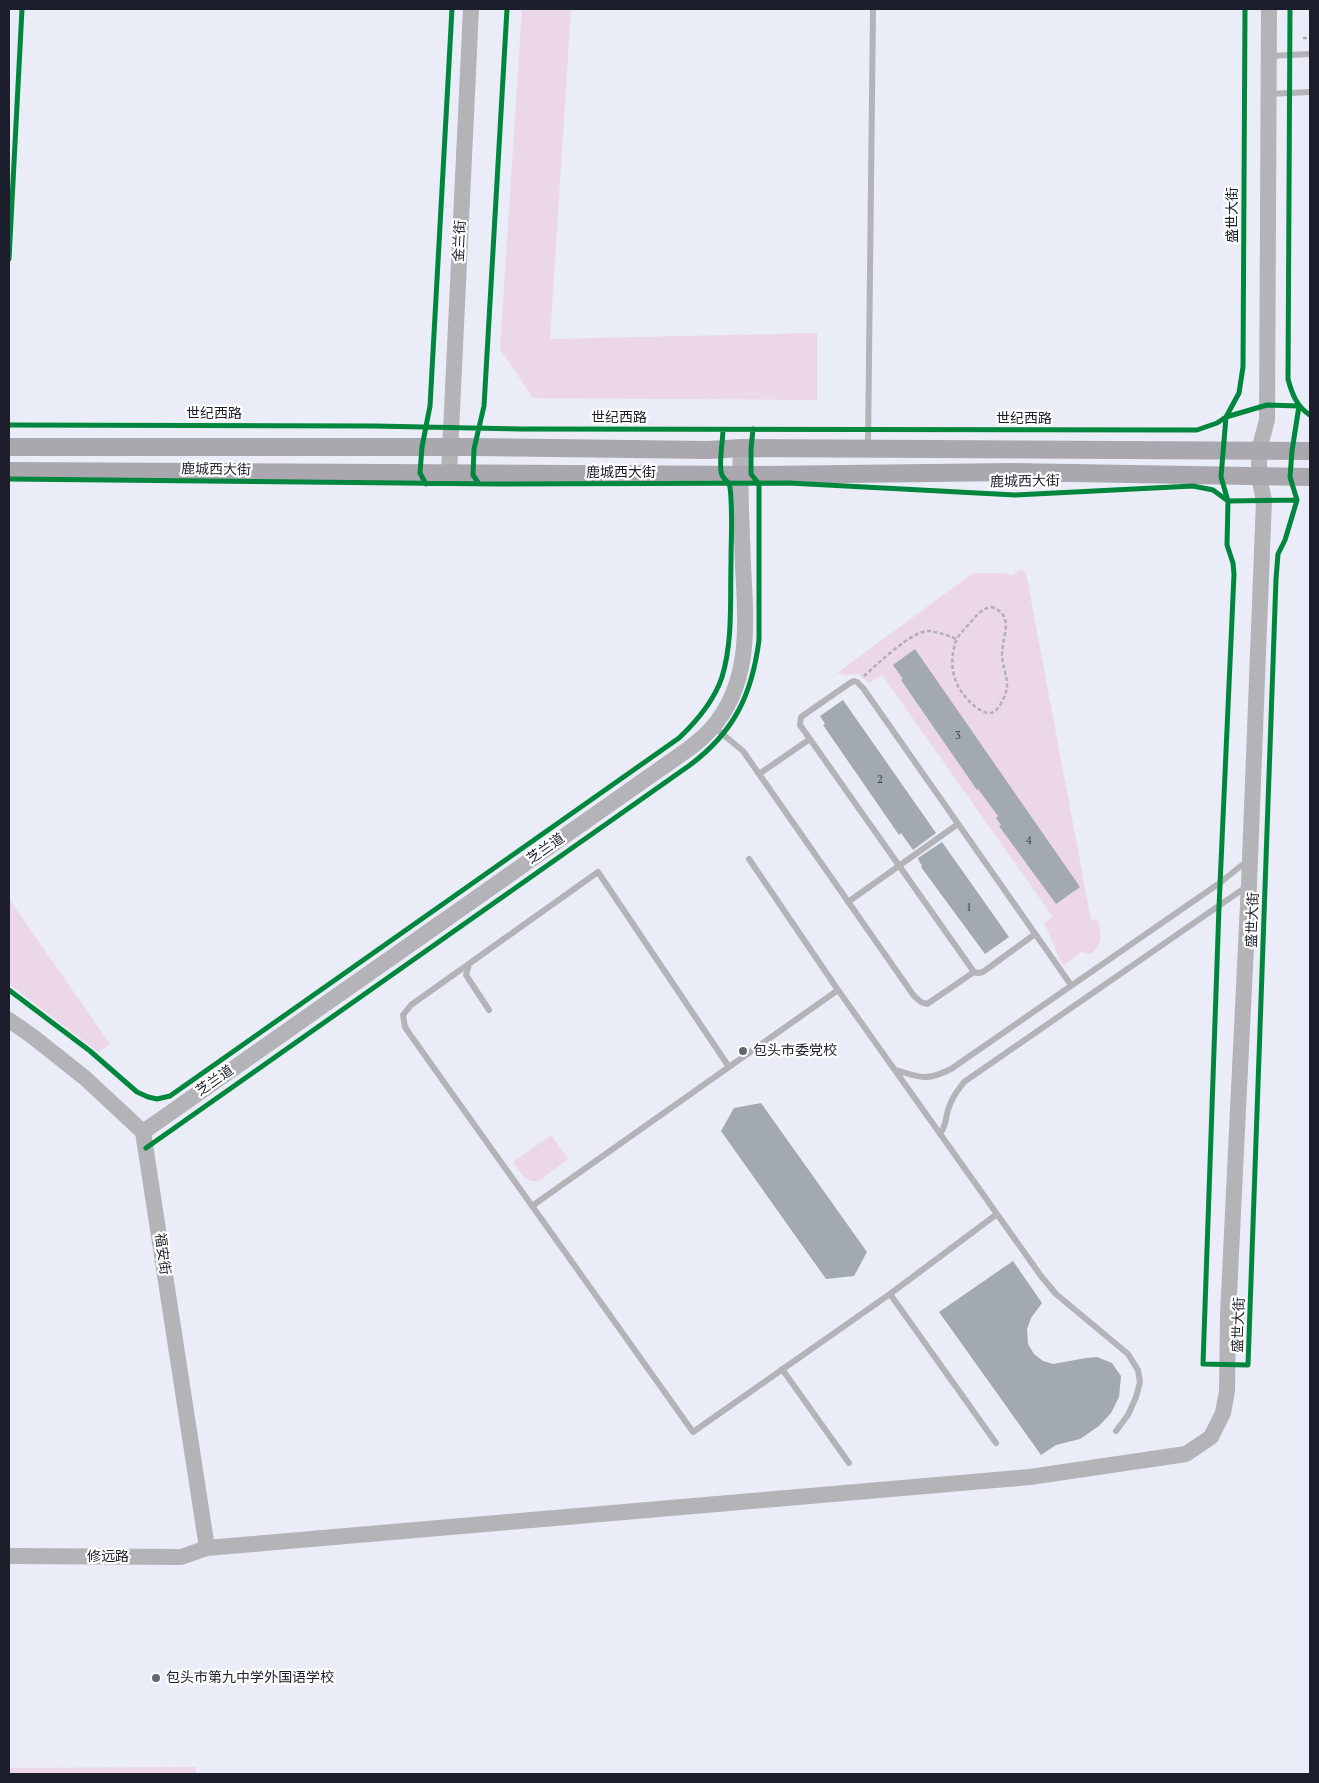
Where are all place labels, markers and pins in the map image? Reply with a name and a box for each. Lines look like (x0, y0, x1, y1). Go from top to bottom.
place label: 包头市委党校 (753, 1043, 837, 1059)
marker: 包头市委党校 (737, 1045, 749, 1057)
place label: 包头市第九中学外国语学校 (166, 1670, 334, 1686)
marker: 包头市第九中学外国语学校 (150, 1672, 162, 1684)

